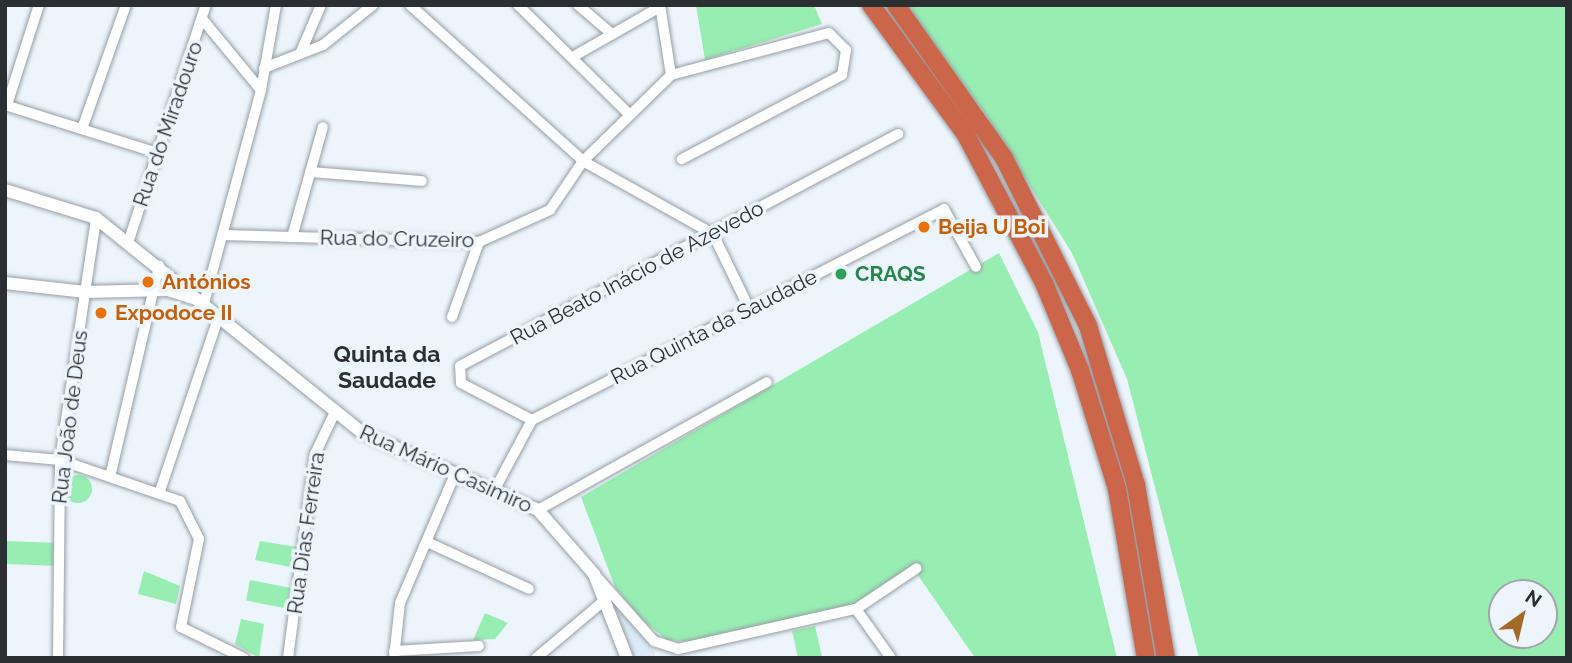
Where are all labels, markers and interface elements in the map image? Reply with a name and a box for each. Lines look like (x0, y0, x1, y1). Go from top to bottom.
street label: Rua do Miradouro (128, 38, 208, 210)
street label: Rua Beato Inácio de Azevedo (506, 195, 768, 351)
place label: Beija U Boi (938, 214, 1046, 240)
marker: Beija U Boi (916, 219, 932, 235)
street label: Rua do Cruzeiro (320, 225, 474, 253)
place label: CRAQS (855, 261, 926, 287)
street label: Rua Quinta da Saudade (607, 264, 821, 390)
marker: CRAQS (833, 266, 849, 282)
place label: Antónios (162, 269, 251, 295)
marker: Antónios (140, 274, 156, 290)
place label: Expodoce II (115, 300, 232, 326)
marker: Expodoce II (93, 305, 109, 321)
street label: Rua João de Deus (47, 328, 93, 506)
district label: Quinta da Saudade (334, 340, 440, 394)
street label: Rua Mário Casimiro (356, 420, 536, 518)
street label: Rua Dias Ferreira (282, 450, 330, 616)
north arrow (1488, 579, 1558, 649)
text: N (1521, 585, 1546, 611)

